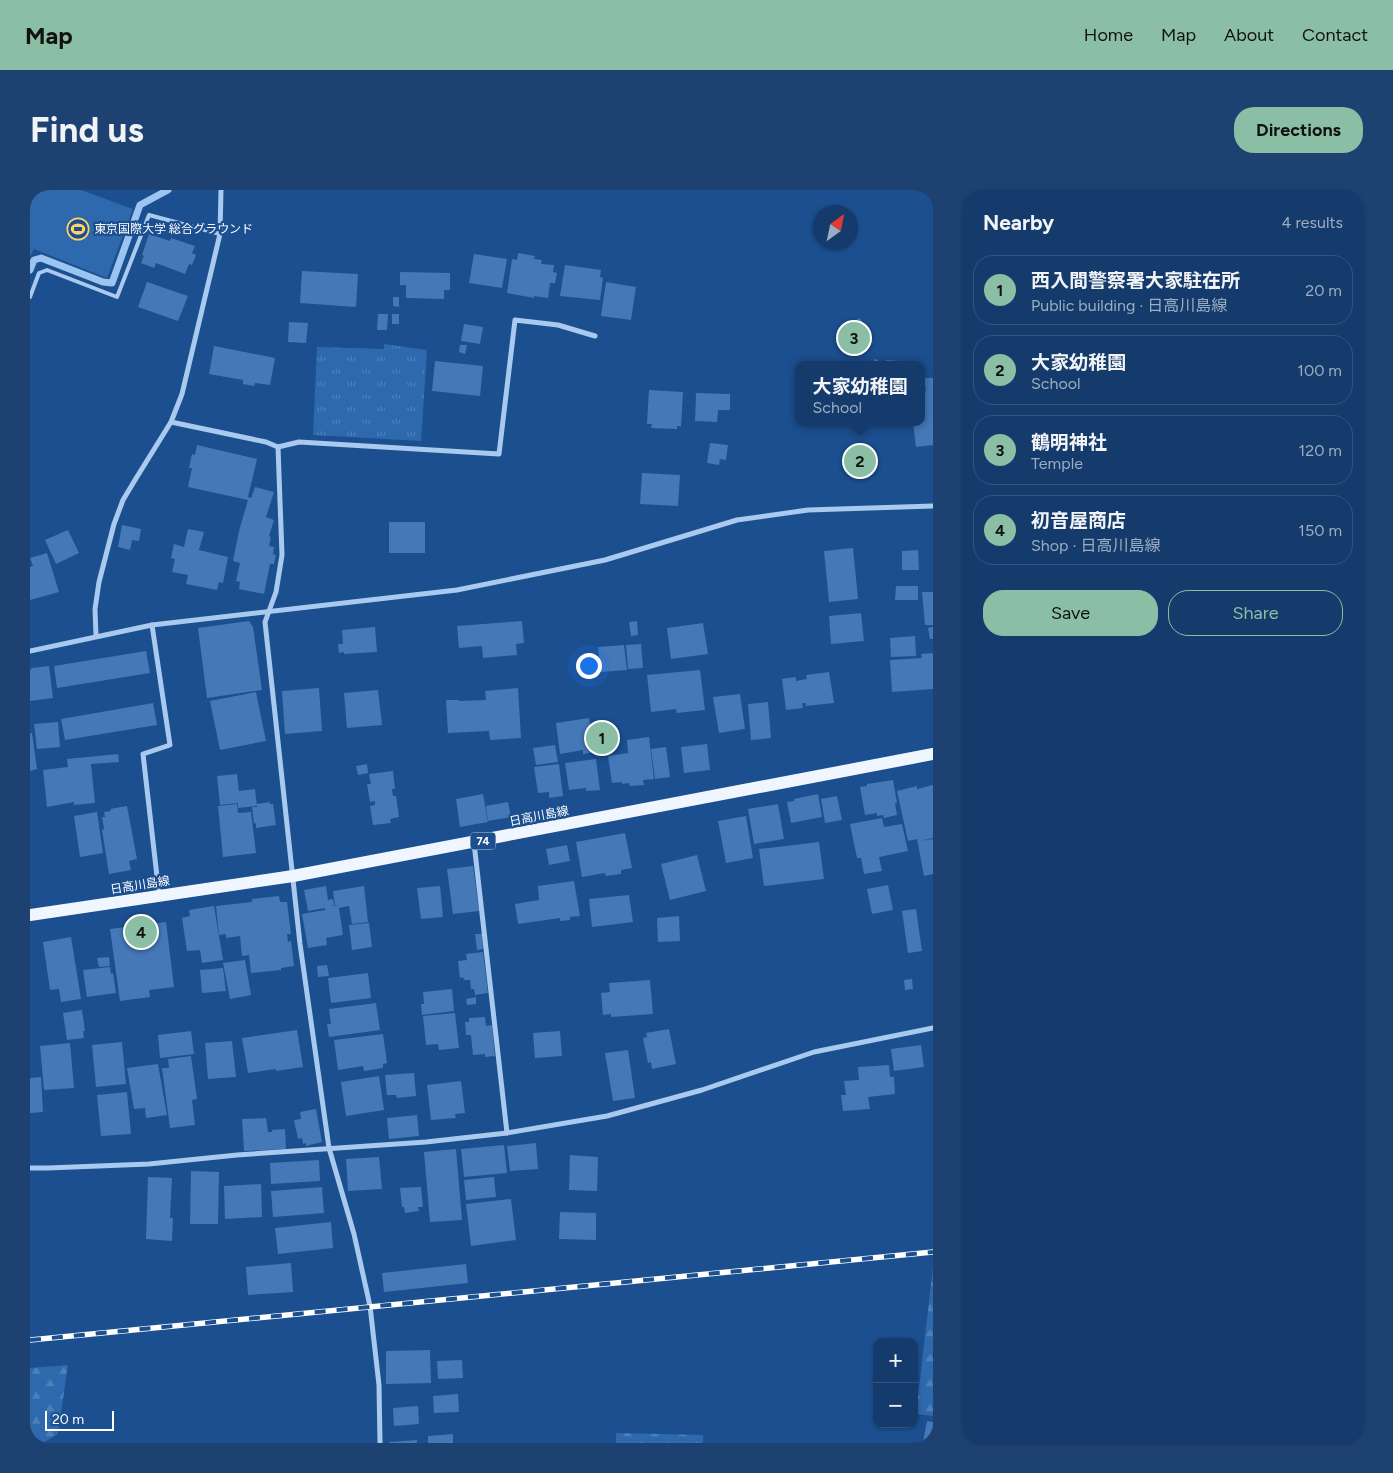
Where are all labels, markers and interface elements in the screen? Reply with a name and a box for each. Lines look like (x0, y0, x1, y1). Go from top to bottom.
text: Map (25, 21, 73, 50)
text: Home (1084, 24, 1133, 46)
text: Map (1161, 24, 1196, 46)
text: About (1224, 24, 1274, 46)
text: Contact (1302, 24, 1368, 46)
button: Directions (1234, 107, 1363, 153)
text: Find us (30, 109, 144, 151)
north arrow (813, 205, 858, 250)
text: Nearby (983, 210, 1054, 235)
text: 4 results (1282, 213, 1343, 232)
sports icon: 東京国際大学 総合グラウンド (66, 217, 90, 241)
place label: 東京国際大学 総合グラウンド (94, 222, 253, 236)
text: 西入間警察署大家駐在所 (1031, 269, 1240, 292)
text: 1 (997, 281, 1003, 300)
text: 20 m (1305, 281, 1342, 300)
text: Public building · 日高川島線 (1031, 296, 1227, 315)
pin: 3 (838, 319, 870, 357)
text: 大家幼稚園 (1031, 351, 1126, 374)
popup (795, 361, 925, 426)
text: 2 (995, 361, 1005, 380)
text: 100 m (1297, 361, 1342, 380)
text: School (1031, 374, 1081, 393)
text: 大家幼稚園 (812, 375, 908, 398)
text: School (812, 398, 862, 417)
text: 鶴明神社 (1031, 431, 1107, 454)
text: 3 (996, 441, 1004, 460)
text: 120 m (1299, 441, 1342, 460)
pin: 2 (844, 442, 876, 480)
text: Temple (1031, 454, 1083, 473)
text: 初音屋商店 (1031, 509, 1126, 532)
text: 4 (995, 521, 1005, 540)
text: 150 m (1298, 521, 1342, 540)
text: Shop · 日高川島線 (1031, 536, 1160, 555)
button: Save (983, 590, 1158, 636)
button: Share (1168, 590, 1343, 636)
your location (576, 653, 602, 679)
pin: 1 (586, 719, 618, 757)
street label: 日高川島線 (508, 803, 570, 829)
road number: 74 (470, 832, 496, 849)
street label: 日高川島線 (109, 873, 171, 897)
pin: 4 (125, 913, 157, 951)
map controls (873, 1338, 918, 1428)
button: + (873, 1338, 918, 1383)
button: − (873, 1383, 918, 1428)
scale bar (45, 1408, 114, 1431)
text: 20 m (52, 1411, 84, 1428)

